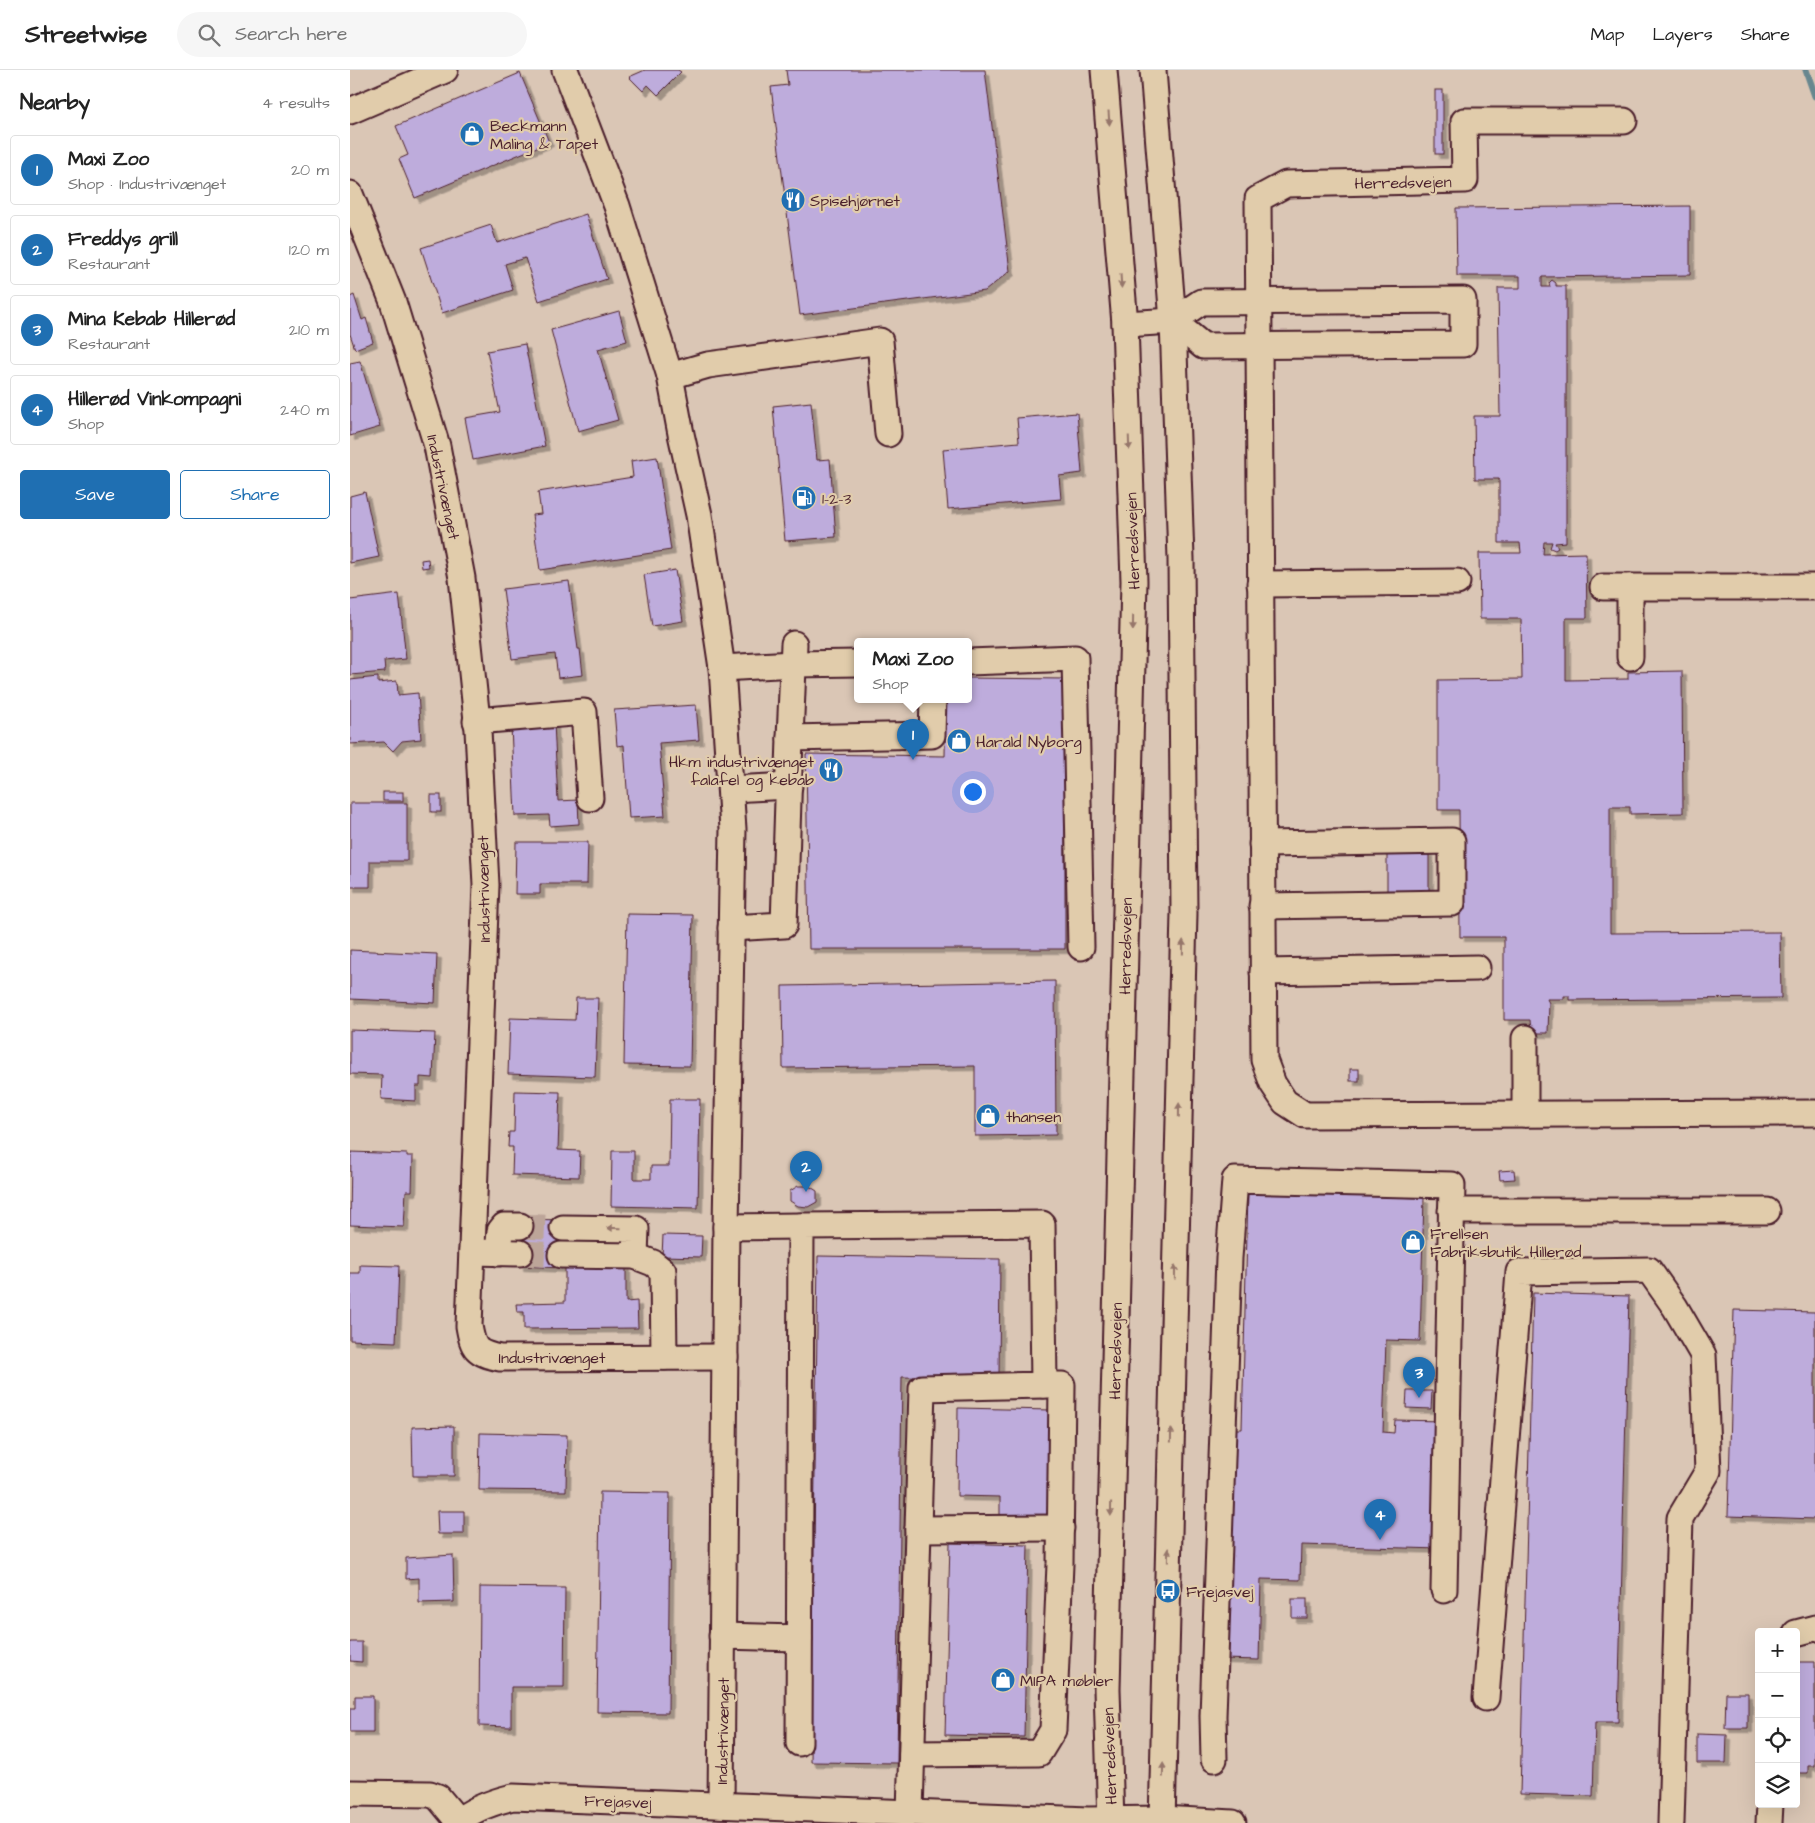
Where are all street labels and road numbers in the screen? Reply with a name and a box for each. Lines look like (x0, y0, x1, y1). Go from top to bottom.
street label: Herredsvejen (1354, 171, 1452, 195)
street label: Industrivænget (420, 433, 465, 543)
street label: Herredsvejen (1120, 492, 1146, 590)
street label: Industrivænget (472, 835, 497, 943)
street label: Herredsvejen (1114, 897, 1138, 995)
street label: Herredsvejen (1104, 1302, 1128, 1400)
street label: Industrivænget (499, 1347, 606, 1370)
street label: Industrivænget (711, 1677, 736, 1785)
street label: Herredsvejen (1097, 1707, 1123, 1805)
street label: Frejasvej (584, 1790, 652, 1814)

